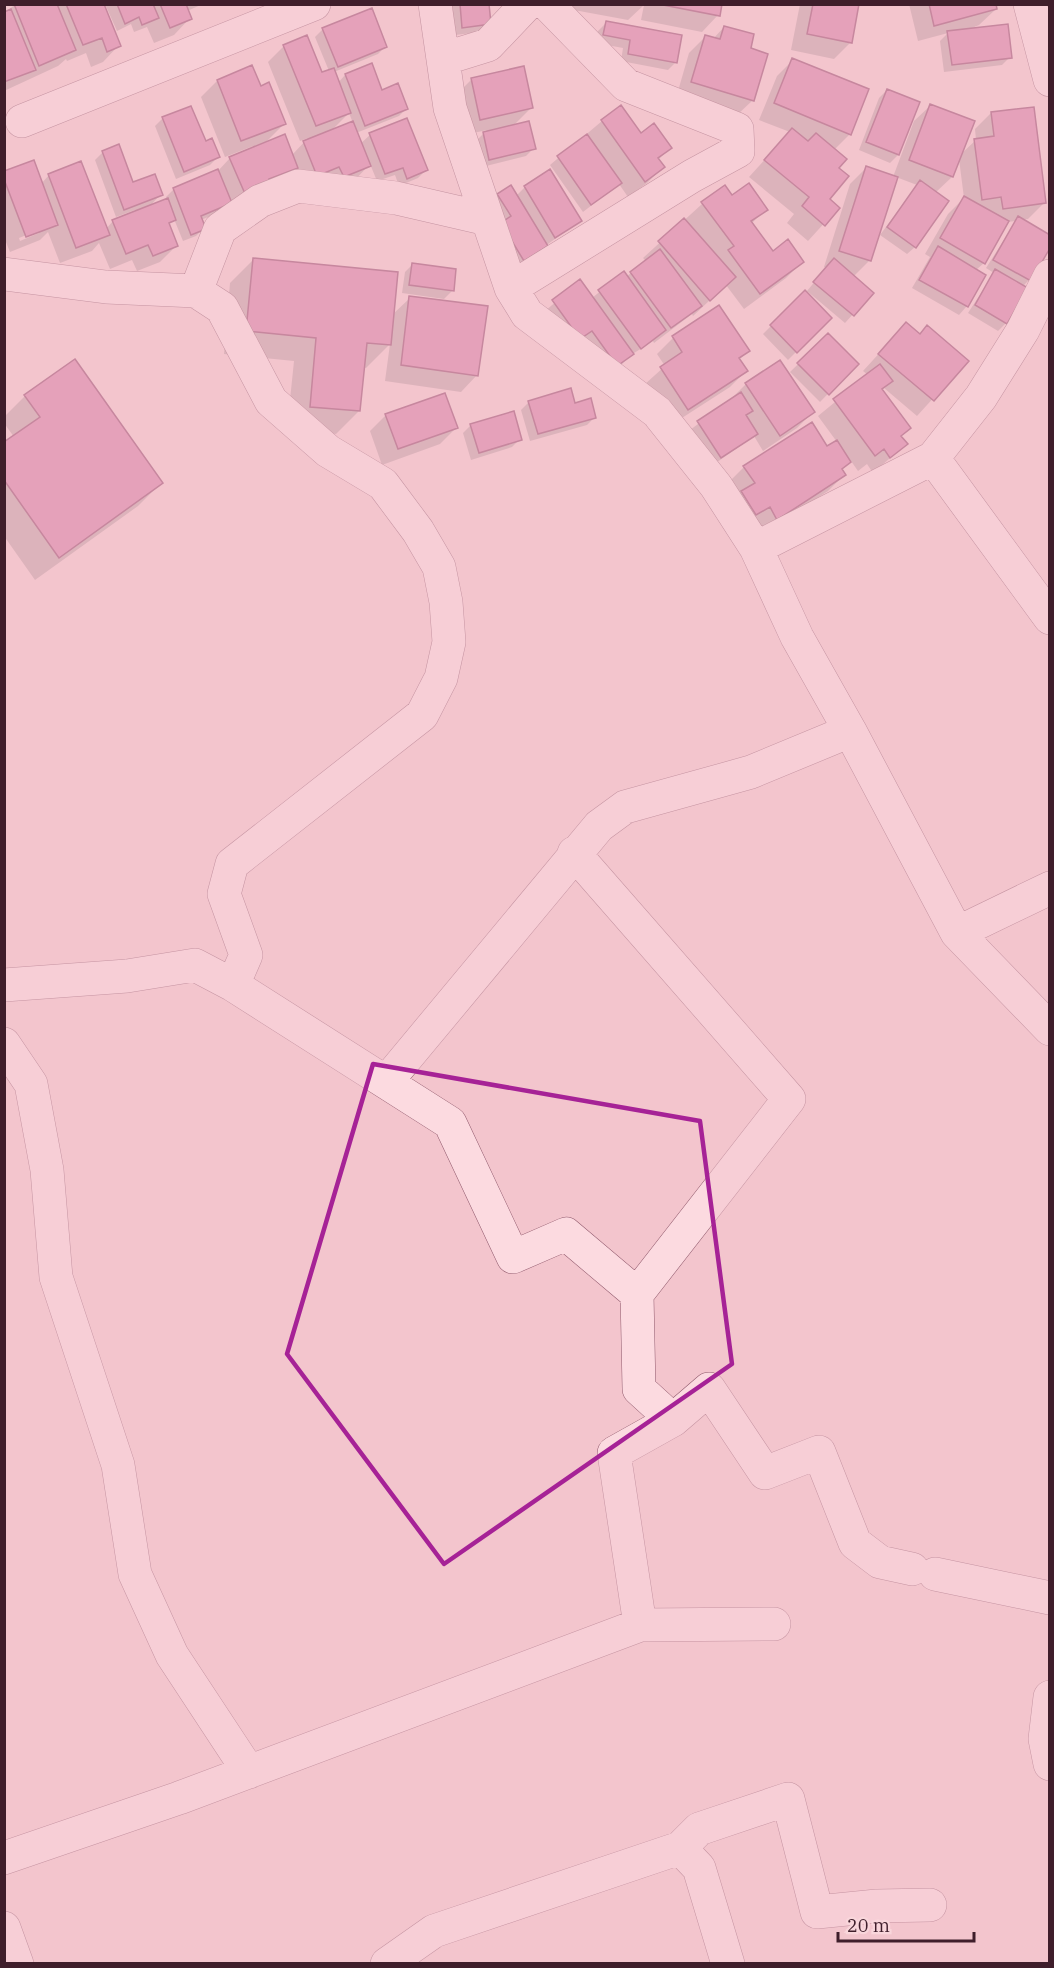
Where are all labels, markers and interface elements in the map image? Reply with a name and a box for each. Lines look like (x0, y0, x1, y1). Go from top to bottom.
scale bar (838, 1905, 974, 1943)
text: 20 m (847, 1914, 890, 1937)

